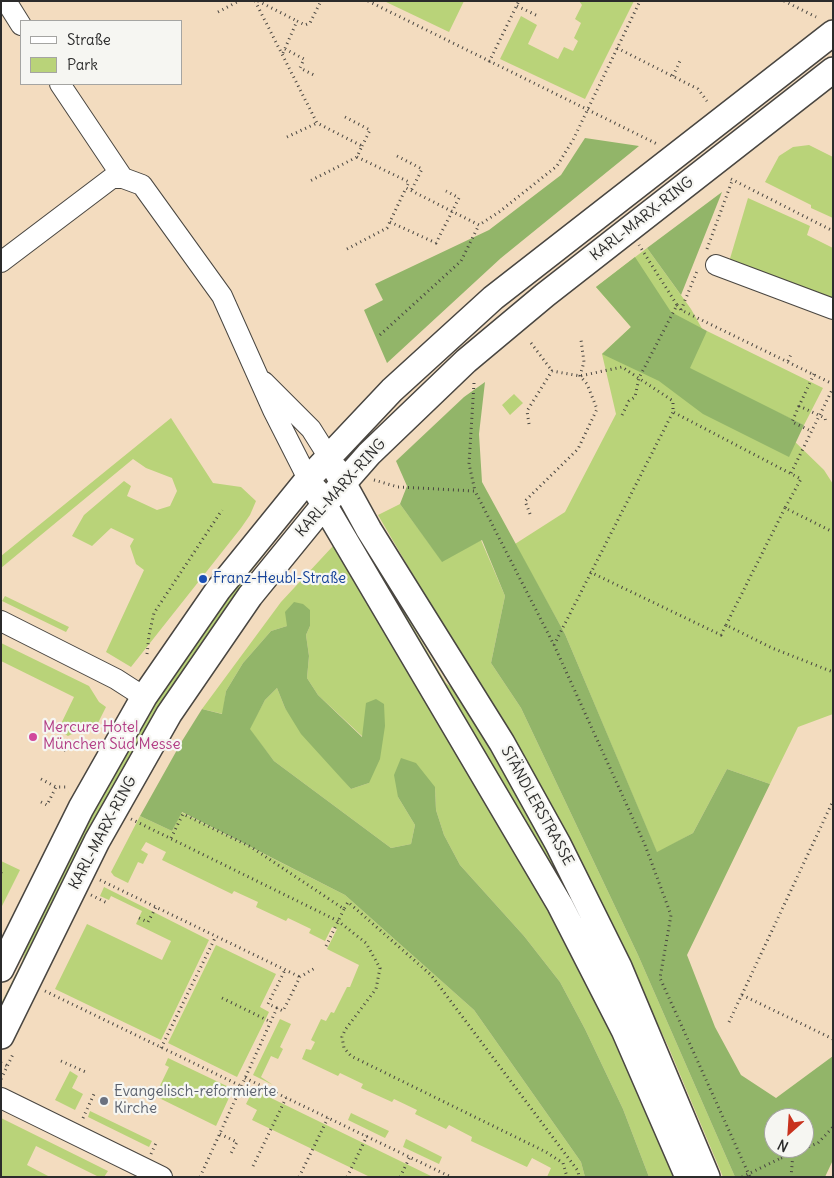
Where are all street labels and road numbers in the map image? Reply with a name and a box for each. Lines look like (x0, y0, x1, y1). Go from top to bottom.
street label: KARL-MARX-RING (587, 173, 697, 265)
street label: KARL-MARX-RING (292, 435, 390, 541)
street label: STÄNDLERSTRASSE (497, 743, 577, 869)
street label: KARL-MARX-RING (65, 773, 141, 893)

